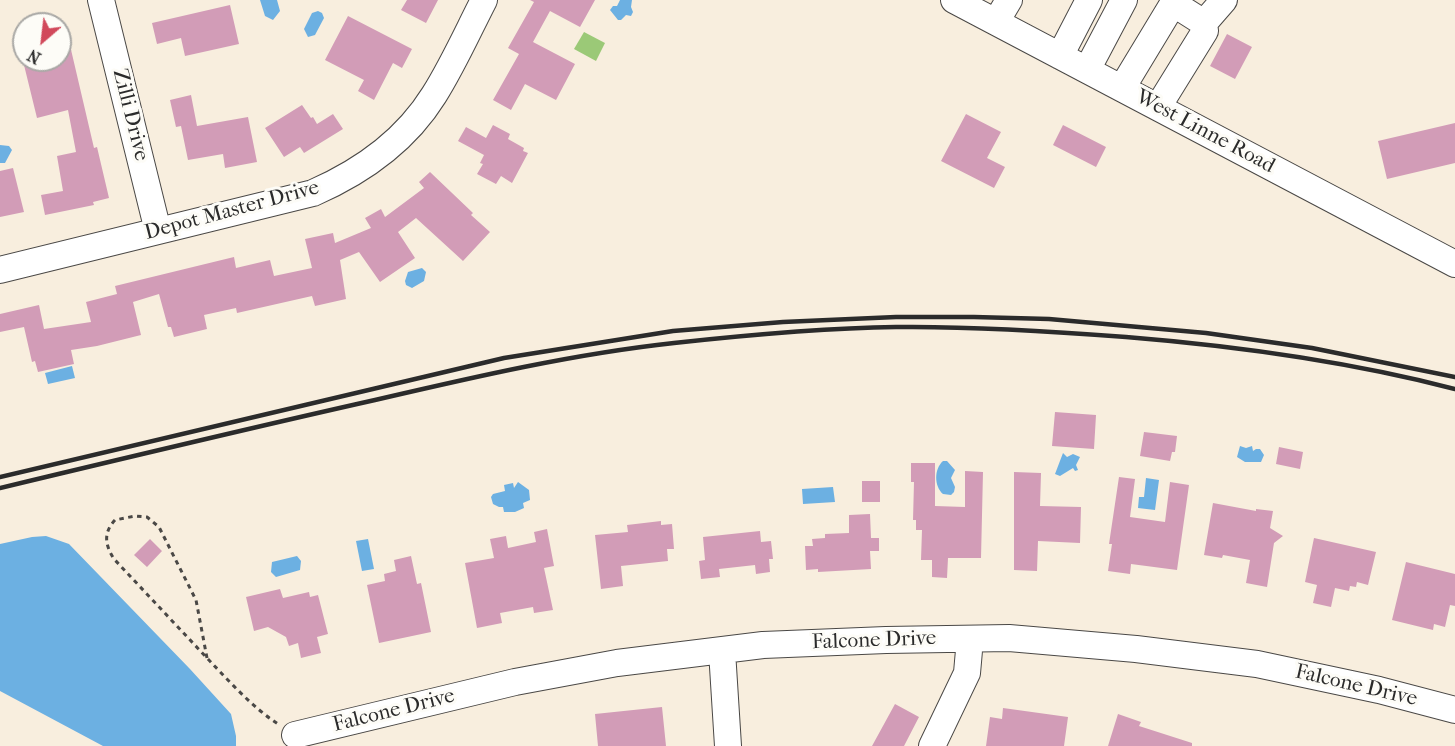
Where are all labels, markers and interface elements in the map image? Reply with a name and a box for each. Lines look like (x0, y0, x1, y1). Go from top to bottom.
north arrow (12, 12, 72, 72)
text: N (24, 45, 44, 68)
street label: Zilli Drive (106, 66, 154, 164)
street label: West Linne Road (1131, 85, 1279, 179)
street label: Depot Master Drive (142, 176, 322, 246)
street label: Falcone Drive (811, 626, 937, 656)
street label: Falcone Drive (1292, 660, 1420, 712)
street label: Falcone Drive (331, 684, 457, 738)

